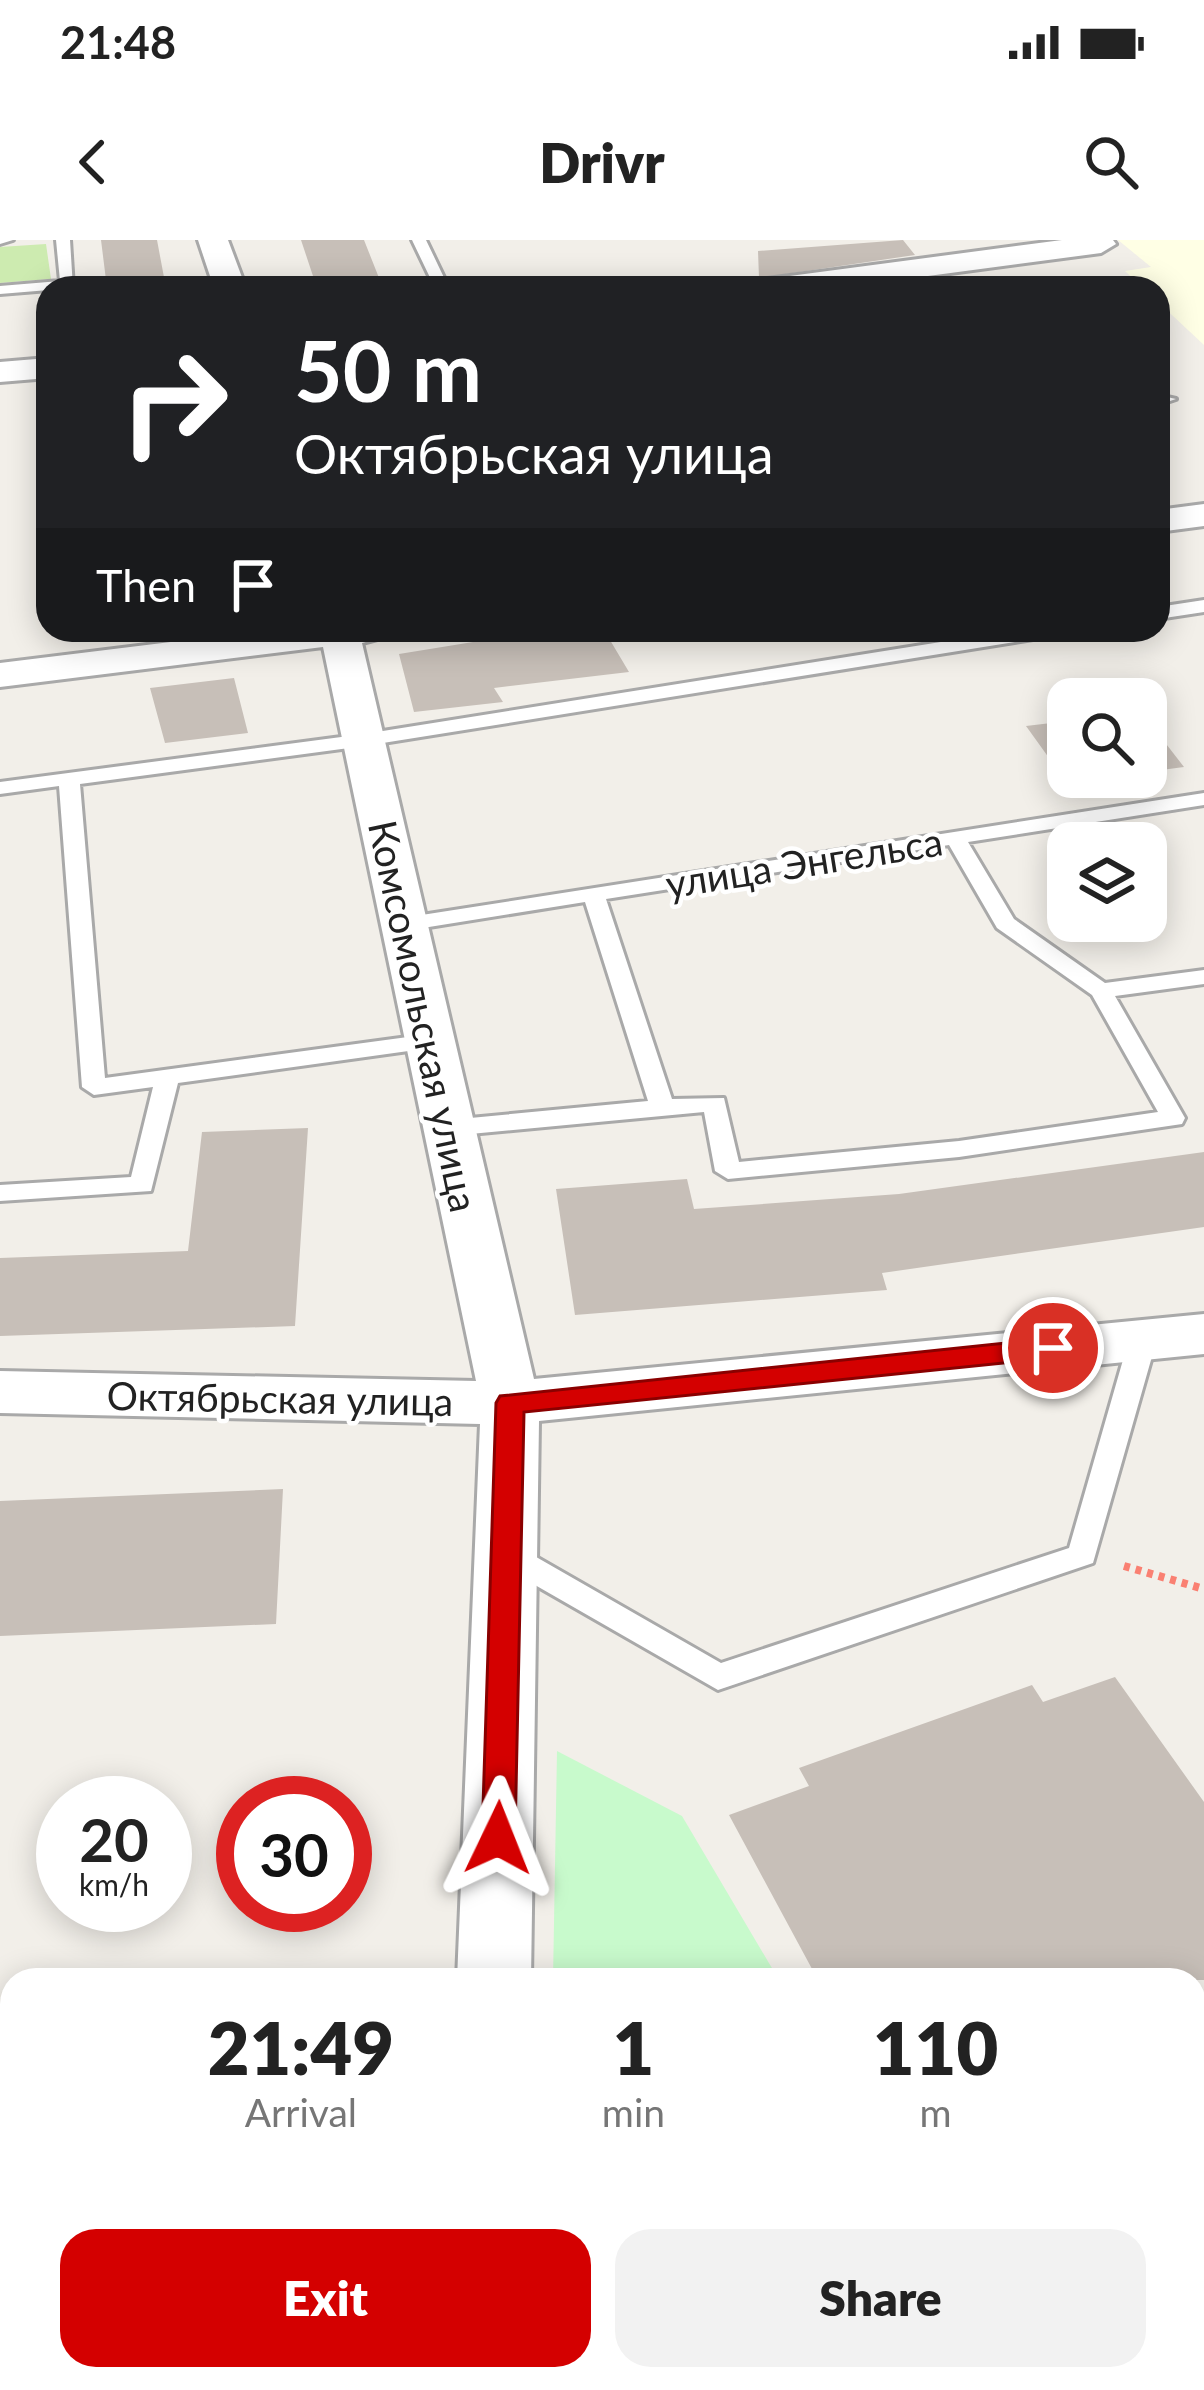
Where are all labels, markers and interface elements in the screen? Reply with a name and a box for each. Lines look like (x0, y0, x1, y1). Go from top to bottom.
text: 21:48 (60, 15, 176, 69)
icon: back (60, 129, 126, 195)
icon: search (1078, 129, 1144, 195)
text: Drivr (539, 130, 665, 195)
text: 50 m (294, 319, 482, 420)
icon: right (96, 324, 252, 480)
text: Октябрьская улица (294, 421, 774, 486)
icon: arrive (220, 552, 286, 618)
text: Then (96, 558, 196, 612)
map controls (1047, 678, 1167, 942)
button: search (1047, 678, 1167, 798)
street label: Комсомольская улица (360, 816, 488, 1216)
street label: улица Энгельса (662, 817, 946, 907)
button: layers (1047, 822, 1167, 942)
pin (1002, 1297, 1104, 1399)
icon: arrive (1020, 1315, 1086, 1381)
street label: Октябрьская улица (106, 1372, 454, 1424)
position arrow (435, 1775, 561, 1901)
speed limit sign: 30 (216, 1776, 372, 1932)
text: 20 (79, 1803, 149, 1875)
text: km/h (79, 1866, 149, 1902)
text: 21:49 (208, 2004, 394, 2090)
text: 1 (613, 2004, 654, 2090)
text: 110 (873, 2004, 998, 2090)
text: Arrival (245, 2089, 357, 2135)
text: min (602, 2089, 665, 2135)
text: m (919, 2089, 952, 2135)
button: Exit (60, 2229, 591, 2367)
button: Share (615, 2229, 1146, 2367)

